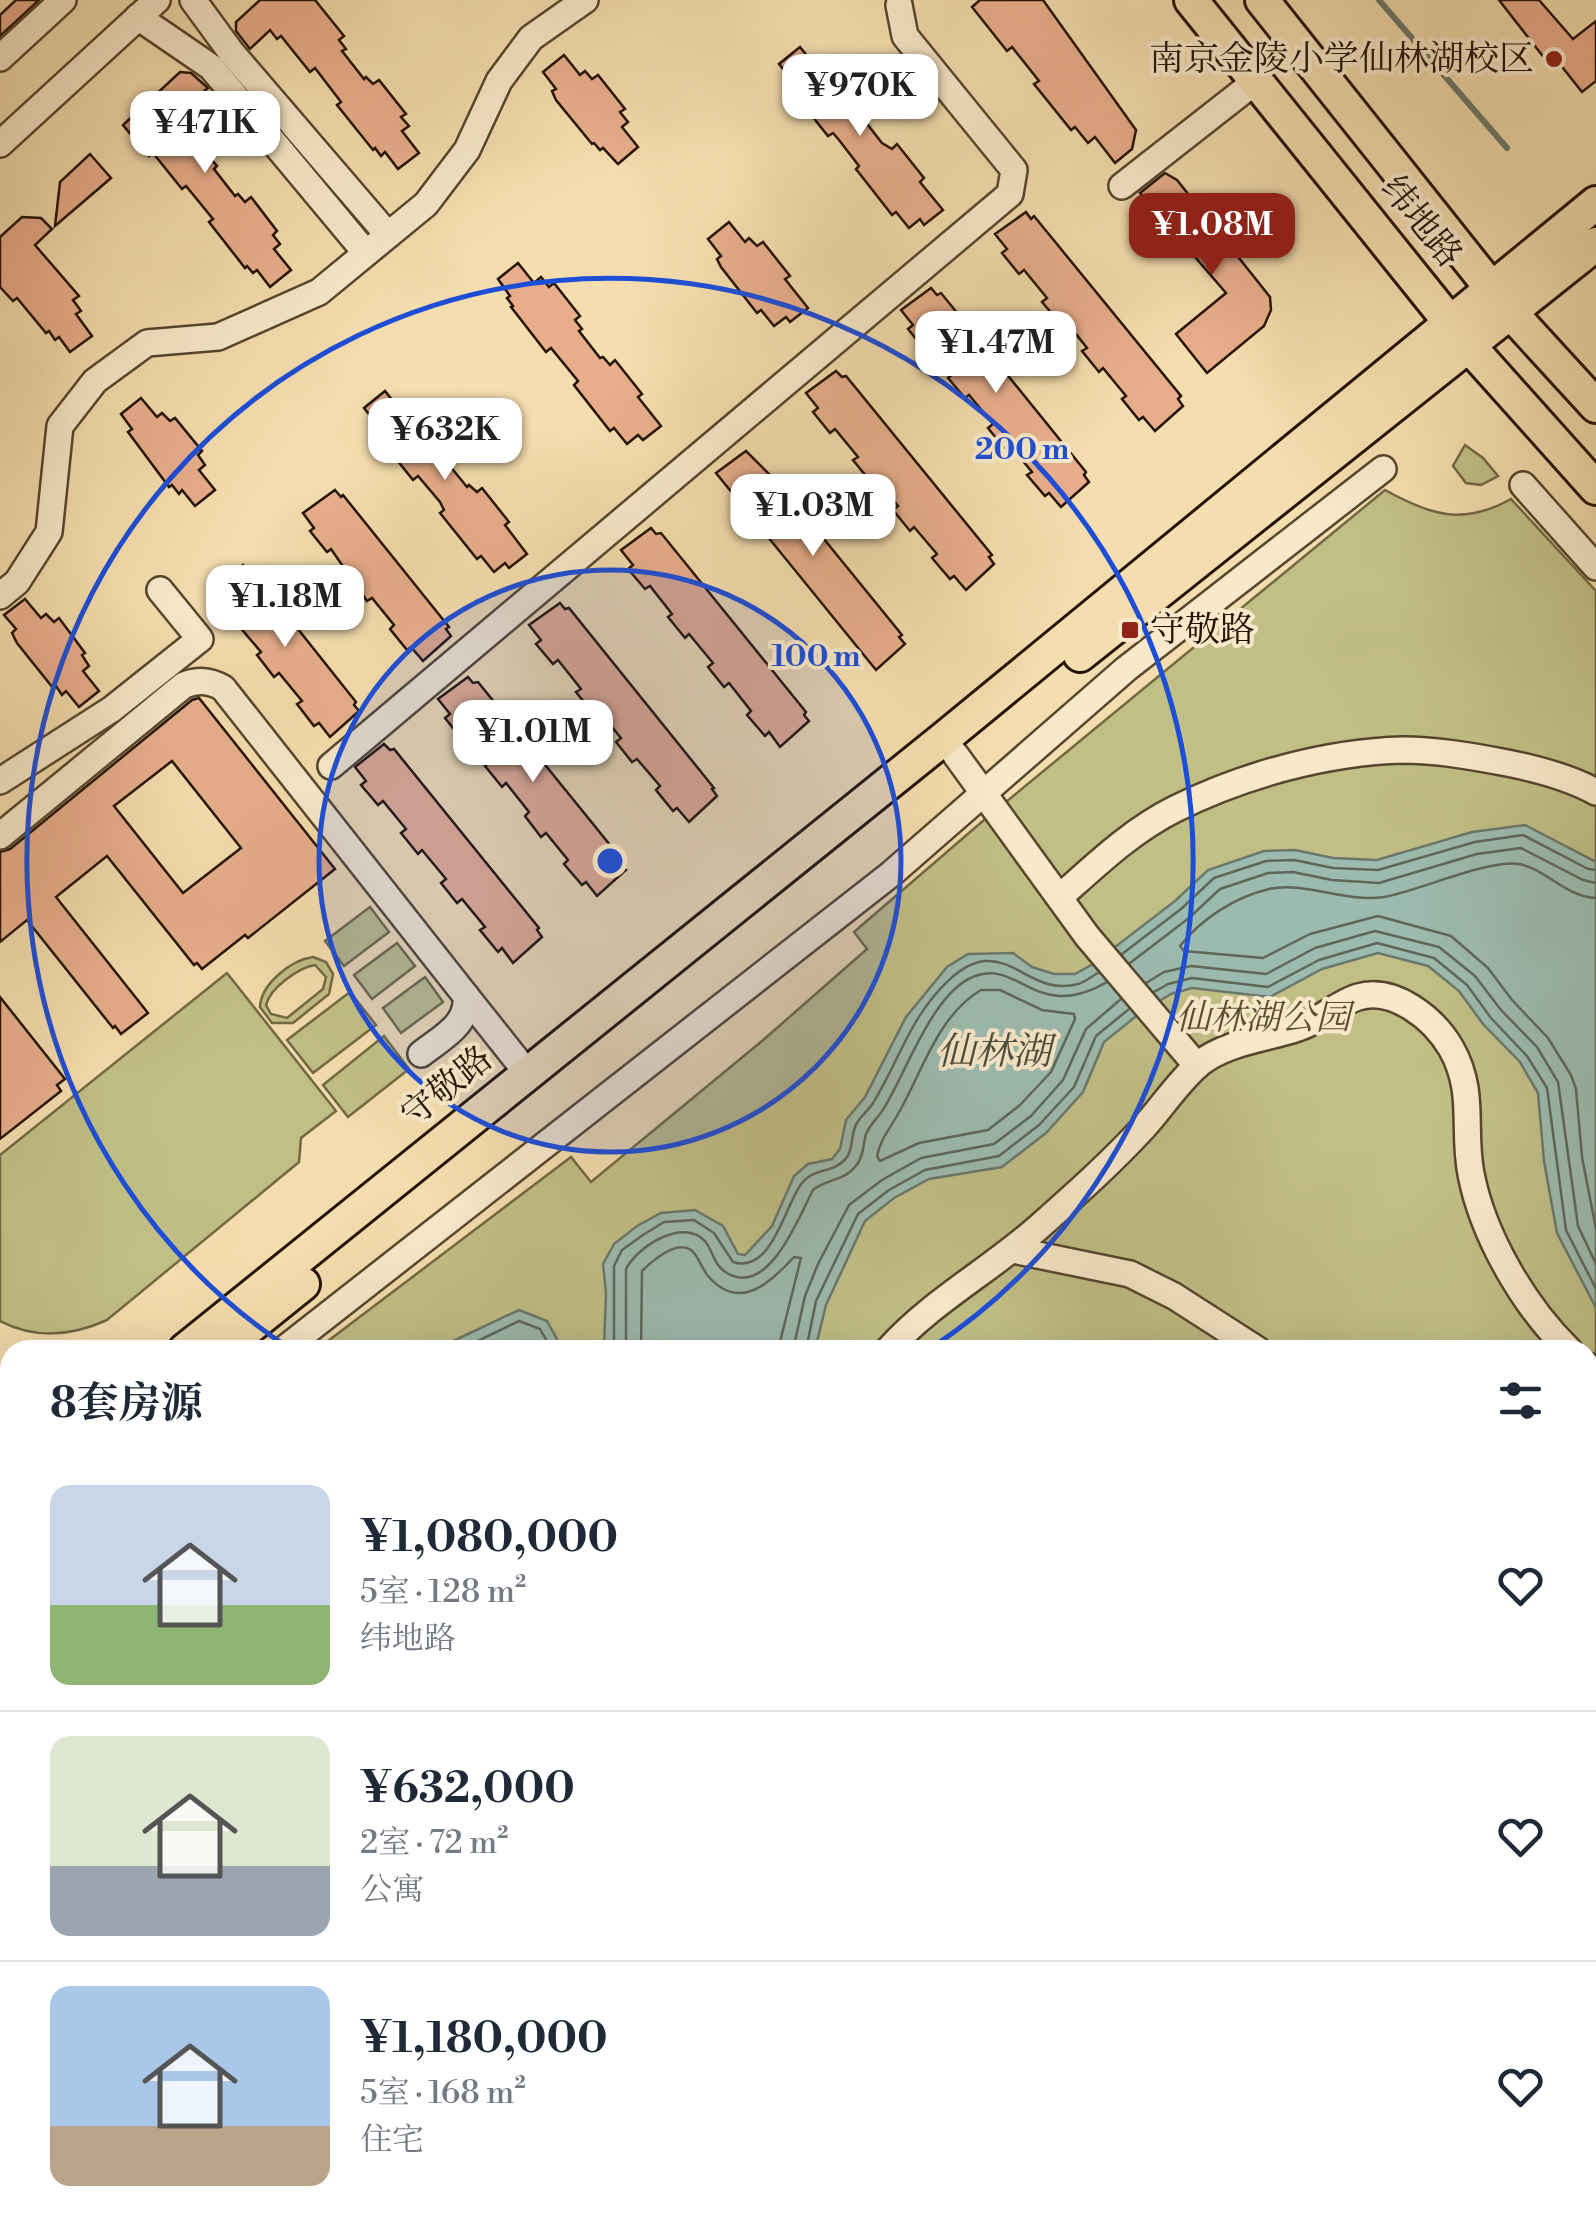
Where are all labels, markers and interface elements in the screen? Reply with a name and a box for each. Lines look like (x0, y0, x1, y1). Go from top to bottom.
place label: 南京金陵小学仙林湖校区 (1149, 38, 1534, 81)
marker: 南京金陵小学仙林湖校区 (1543, 48, 1565, 70)
pin: ¥970K (790, 54, 930, 139)
text: ¥970K (804, 66, 916, 106)
pin: ¥471K (135, 91, 275, 176)
text: ¥471K (152, 103, 258, 143)
street label: 纬地路 (1371, 168, 1471, 276)
pin: ¥1.08M (1131, 193, 1293, 278)
text: ¥1.08M (1151, 205, 1273, 245)
pin: ¥1.47M (915, 311, 1077, 396)
text: ¥1.47M (937, 323, 1055, 363)
pin: ¥632K (375, 398, 515, 483)
text: ¥632K (390, 410, 500, 450)
text: 200 m (975, 431, 1069, 469)
pin: ¥1.03M (732, 474, 894, 559)
text: ¥1.03M (752, 486, 874, 526)
pin: ¥1.18M (204, 565, 366, 650)
text: ¥1.18M (228, 577, 342, 617)
place label: 守敬路 (1150, 609, 1255, 652)
marker: 守敬路 (1119, 619, 1141, 641)
text: 100 m (771, 638, 861, 676)
pin: ¥1.01M (452, 700, 614, 785)
text: ¥1.01M (475, 712, 591, 752)
centre of rings (592, 843, 628, 879)
park label: 仙林湖公园 (1175, 997, 1355, 1040)
water label: 仙林湖 (937, 1029, 1057, 1076)
street label: 守敬路 (393, 1037, 501, 1137)
icon: filters (1493, 1373, 1548, 1428)
text: 8套房源 (50, 1378, 203, 1431)
text: ¥1,080,000 (360, 1512, 618, 1565)
icon: home (130, 1525, 250, 1645)
icon: heart (1493, 1558, 1548, 1613)
text: 5室 · 128 m² (360, 1572, 526, 1612)
text: 纬地路 (360, 1619, 456, 1659)
text: ¥632,000 (360, 1763, 575, 1816)
icon: home (130, 1776, 250, 1896)
icon: heart (1493, 1809, 1548, 1864)
text: 2室 · 72 m² (360, 1823, 509, 1863)
text: 公寓 (360, 1870, 424, 1910)
text: ¥1,180,000 (360, 2013, 608, 2066)
icon: home (130, 2026, 250, 2146)
icon: heart (1493, 2059, 1548, 2114)
text: 5室 · 168 m² (360, 2073, 526, 2113)
text: 住宅 (360, 2120, 424, 2160)

